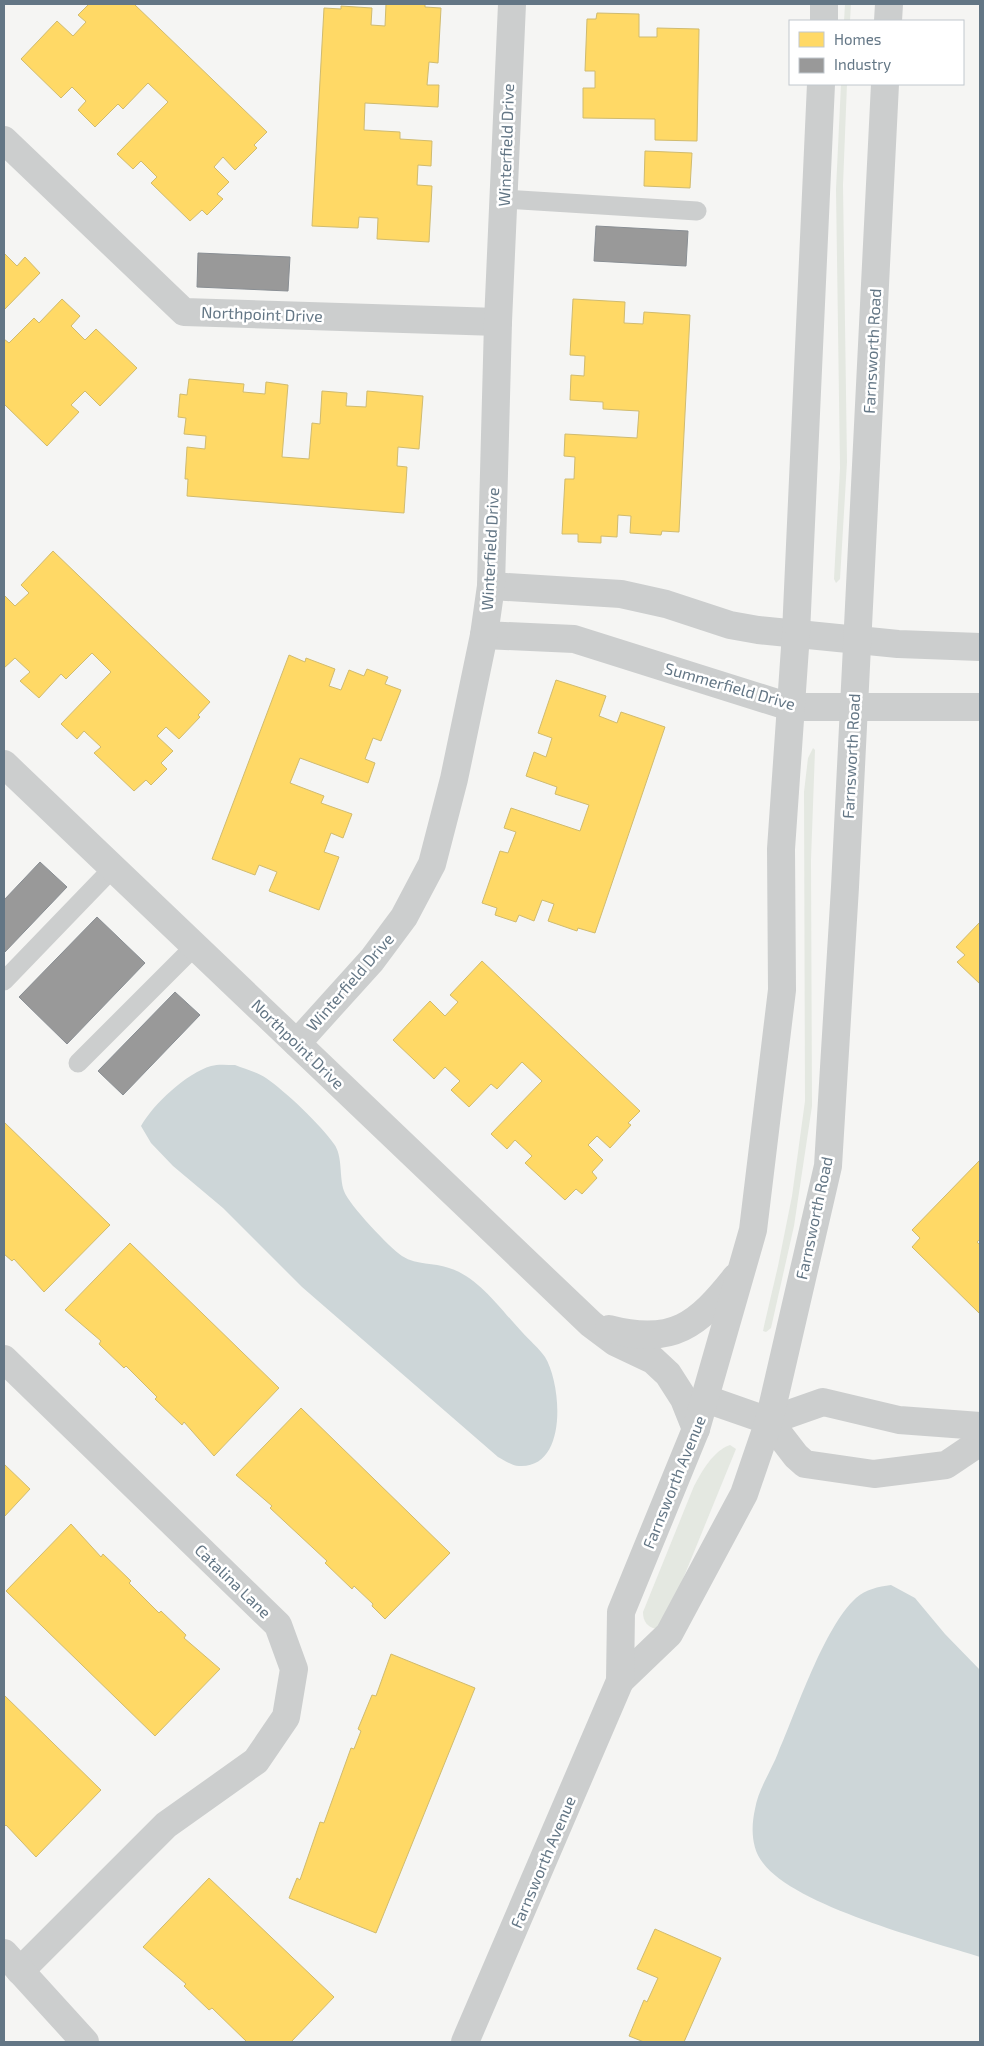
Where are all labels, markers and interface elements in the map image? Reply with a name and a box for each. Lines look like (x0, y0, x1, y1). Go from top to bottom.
legend (789, 20, 964, 85)
text: Homes (834, 30, 881, 48)
text: Industry (834, 55, 891, 73)
street label: Winterfield Drive (494, 83, 517, 207)
street label: Farnsworth Road (859, 288, 884, 414)
street label: Northpoint Drive (201, 302, 323, 325)
street label: Winterfield Drive (477, 487, 502, 611)
street label: Summerfield Drive (663, 658, 798, 713)
street label: Farnsworth Road (838, 693, 863, 819)
street label: Winterfield Drive (302, 929, 397, 1034)
street label: Northpoint Drive (248, 995, 349, 1093)
street label: Farnsworth Road (791, 1155, 836, 1281)
street label: Farnsworth Avenue (638, 1413, 709, 1551)
street label: Catalina Lane (191, 1540, 275, 1622)
street label: Farnsworth Avenue (506, 1793, 579, 1931)

